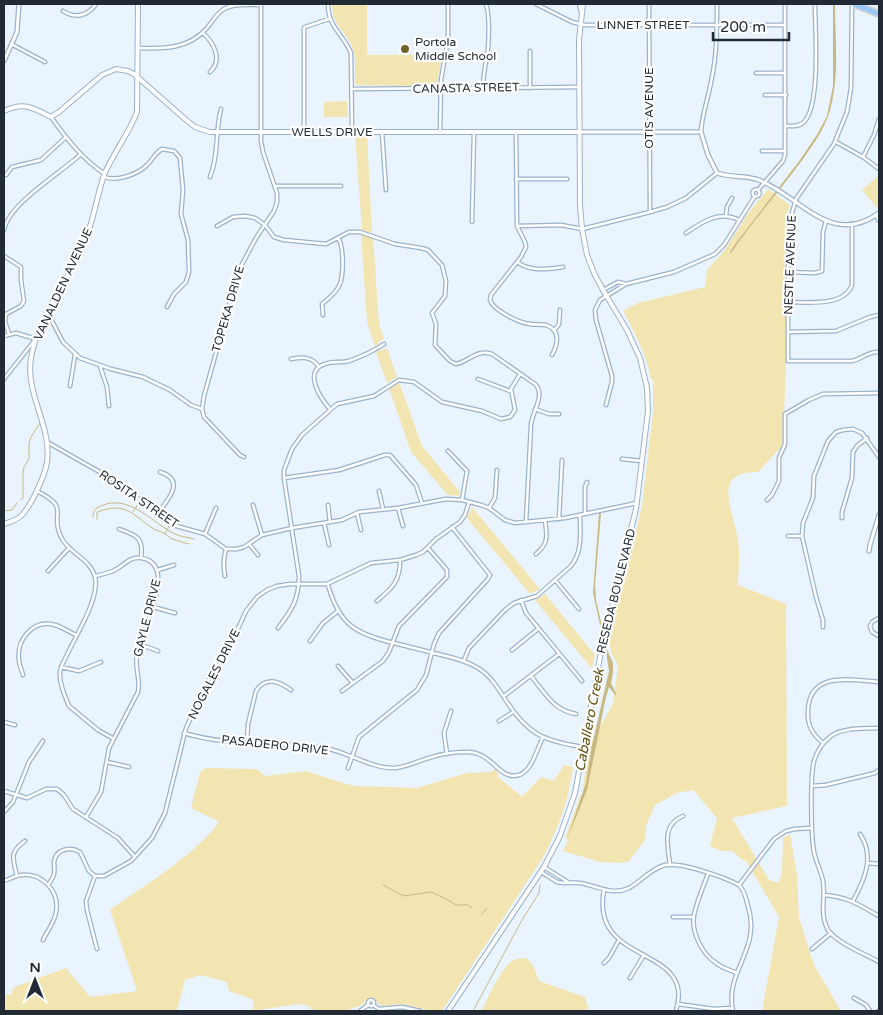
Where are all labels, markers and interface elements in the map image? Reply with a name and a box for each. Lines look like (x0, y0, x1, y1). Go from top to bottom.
scale bar (713, 10, 789, 42)
street label: LINNET STREET (596, 18, 690, 32)
text: 200 m (720, 18, 766, 36)
place label: Portola Middle School (415, 35, 496, 63)
marker: Portola Middle School (399, 43, 411, 55)
street label: OTIS AVENUE (642, 67, 656, 149)
street label: CANASTA STREET (412, 80, 520, 96)
street label: WELLS DRIVE (291, 125, 373, 139)
street label: NESTLE AVENUE (781, 214, 799, 315)
street label: VANALDEN AVENUE (31, 225, 95, 342)
street label: TOPEKA DRIVE (209, 264, 247, 354)
street label: ROSITA STREET (96, 467, 182, 531)
street label: RESEDA BOULEVARD (594, 527, 638, 655)
street label: GAYLE DRIVE (131, 577, 164, 658)
street label: NOGALES DRIVE (185, 626, 243, 721)
water label: Caballero Creek (571, 666, 608, 773)
street label: PASADERO DRIVE (221, 732, 330, 758)
north arrow (10, 955, 60, 1005)
text: N (29, 959, 41, 976)

